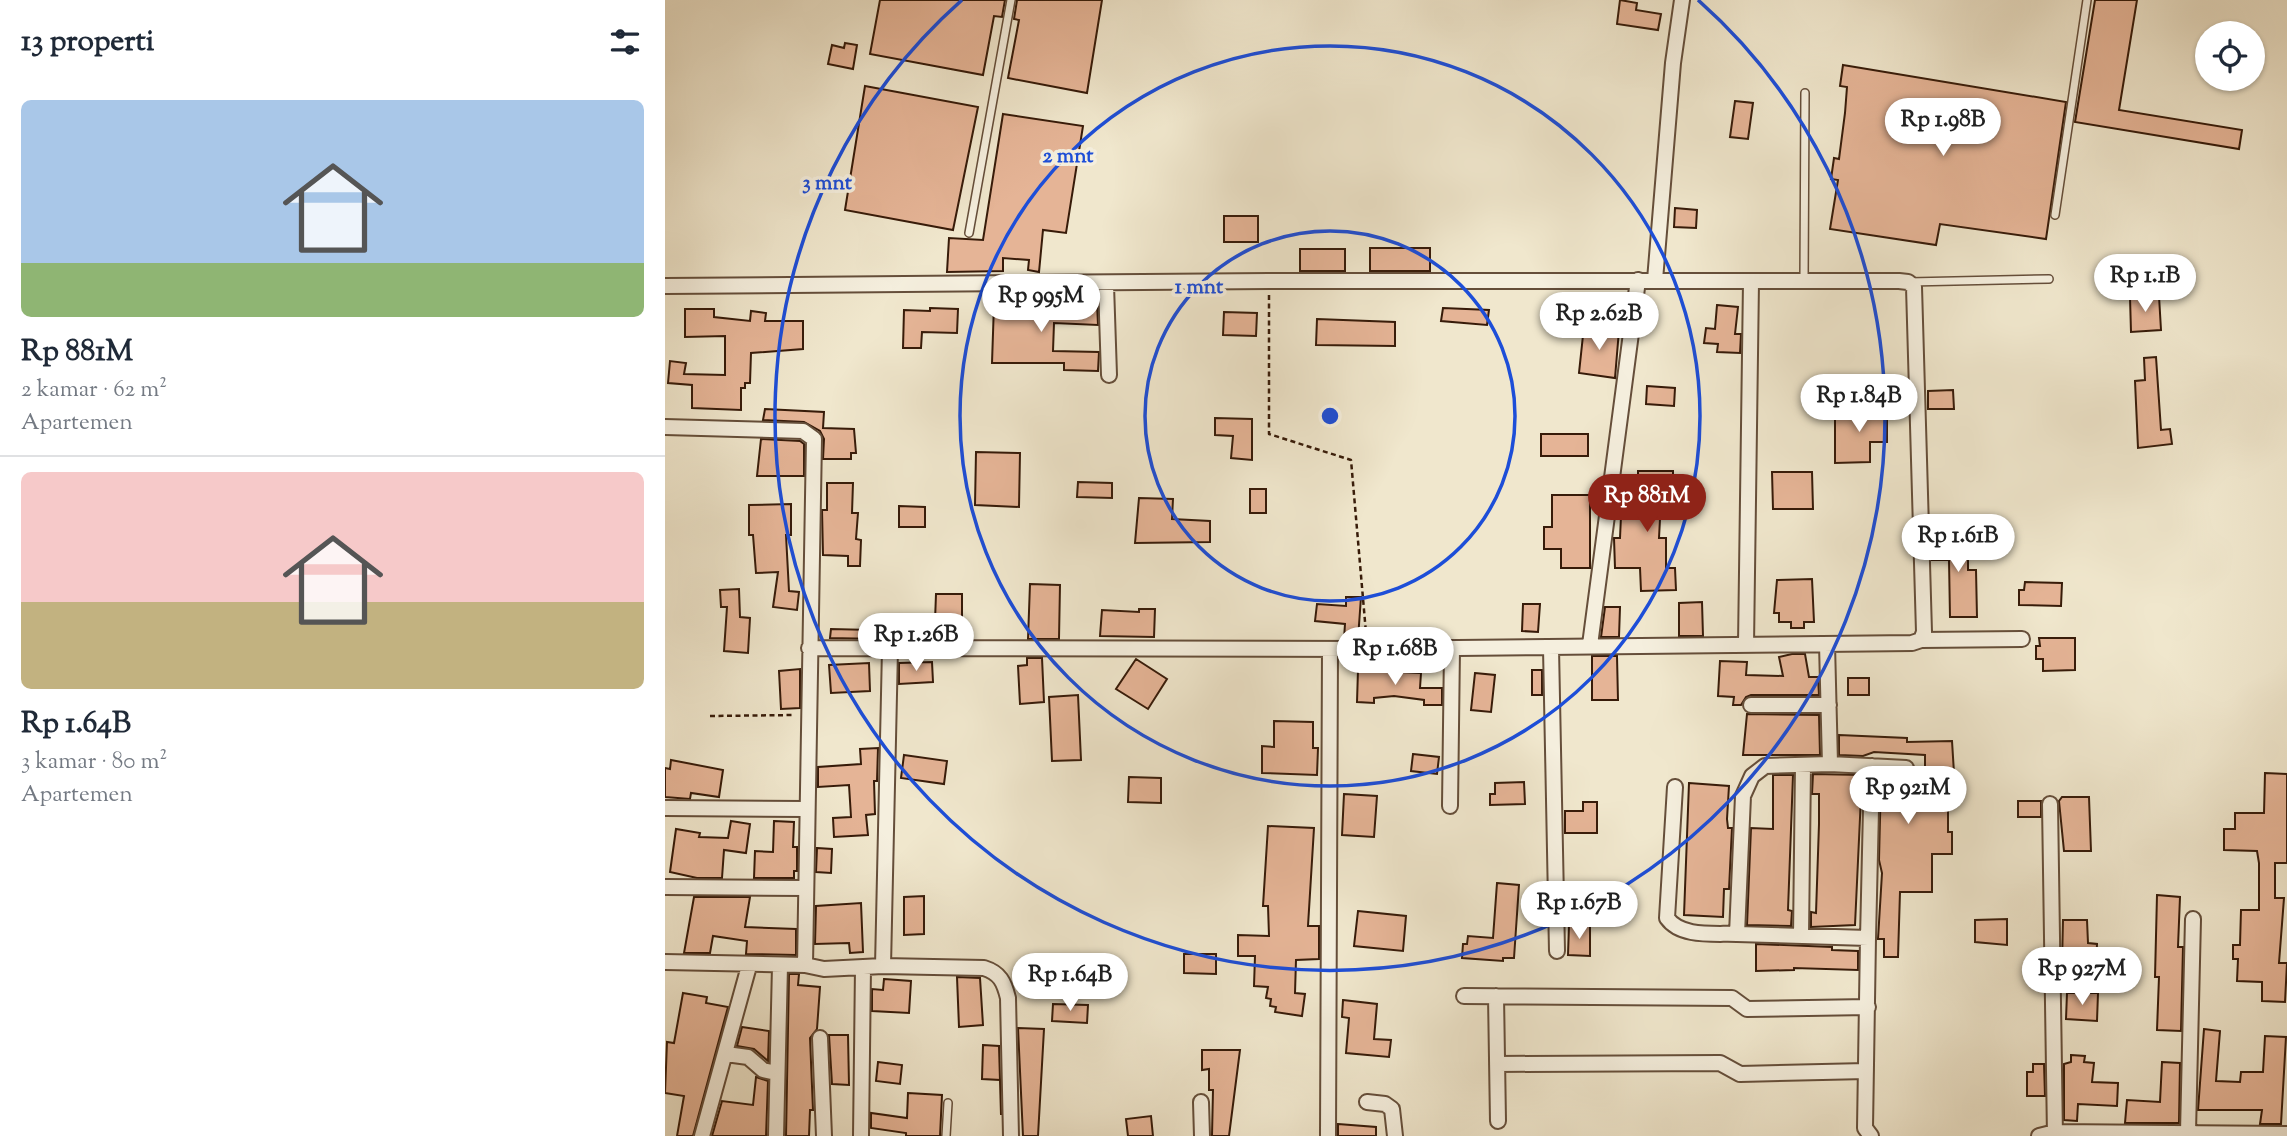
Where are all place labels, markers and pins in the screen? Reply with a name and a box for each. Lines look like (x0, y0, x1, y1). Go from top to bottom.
pin: Rp 1.98B (1871, 99, 2015, 158)
pin: Rp 1.1B (2080, 254, 2210, 314)
pin: Rp 995M (976, 274, 1106, 334)
pin: Rp 2.62B (1527, 292, 1671, 352)
pin: Rp 1.84B (1787, 374, 1931, 434)
centre of rings (1318, 404, 1342, 428)
pin: Rp 881M (1582, 475, 1712, 534)
pin: Rp 1.61B (1886, 514, 2030, 574)
pin: Rp 1.26B (844, 614, 988, 673)
pin: Rp 1.68B (1323, 628, 1467, 687)
pin: Rp 921M (1843, 766, 1973, 826)
pin: Rp 1.67B (1507, 881, 1651, 941)
pin: Rp 927M (2017, 948, 2147, 1007)
pin: Rp 1.64B (998, 954, 1142, 1013)

